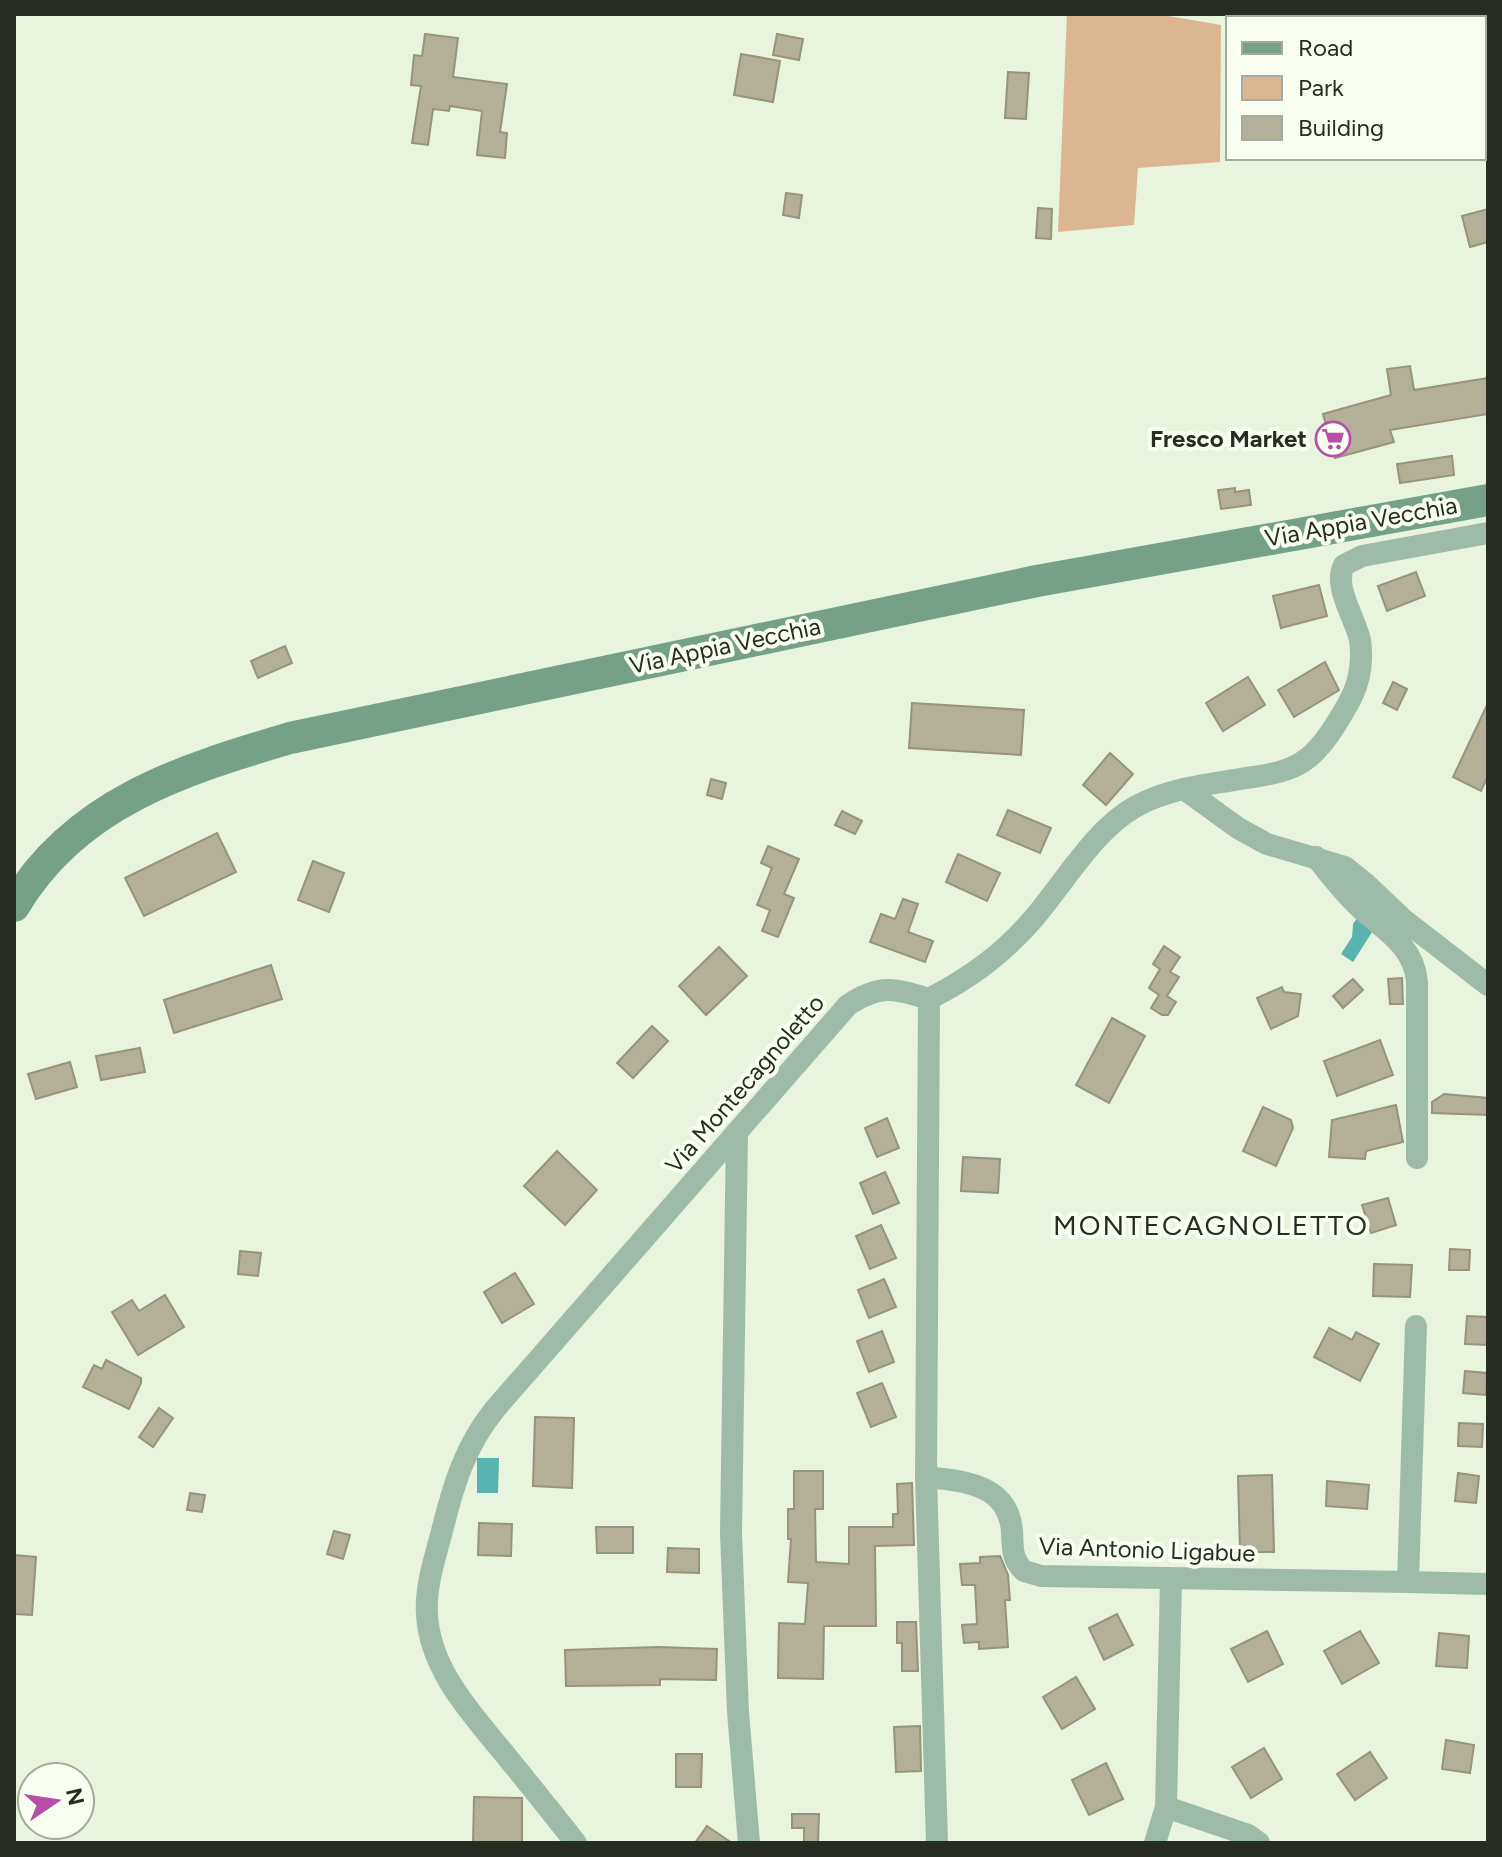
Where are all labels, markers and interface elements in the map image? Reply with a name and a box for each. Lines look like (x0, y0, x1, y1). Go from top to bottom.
legend (1226, 16, 1486, 160)
text: Road (1298, 33, 1353, 62)
text: Park (1298, 73, 1344, 102)
text: Building (1298, 113, 1384, 142)
supermarket icon: Fresco Market (1314, 420, 1352, 458)
place label: Fresco Market (1150, 424, 1307, 453)
street label: Via Appia Vecchia (1263, 490, 1459, 553)
street label: Via Appia Vecchia (627, 611, 823, 680)
street label: Via Montecagnoletto (659, 988, 830, 1179)
district label: MONTECAGNOLETTO (1053, 1208, 1369, 1242)
street label: Via Antonio Ligabue (1038, 1531, 1256, 1568)
north arrow (16, 1761, 96, 1841)
text: N (60, 1785, 90, 1808)

